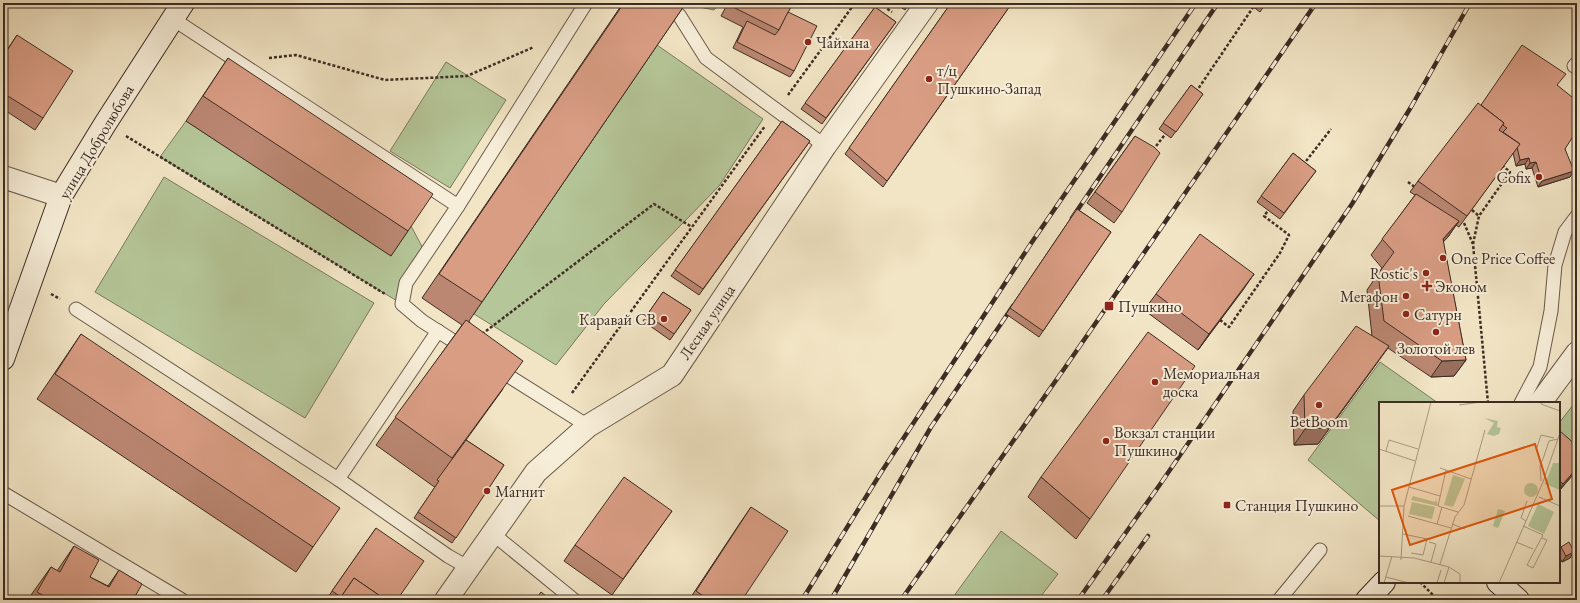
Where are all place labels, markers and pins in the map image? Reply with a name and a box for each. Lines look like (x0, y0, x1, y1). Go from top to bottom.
place label: Чайхана (816, 32, 870, 53)
marker: Чайхана (803, 37, 813, 47)
place label: т/ц Пушкино-Запад (937, 60, 1042, 99)
marker: т/ц Пушкино-Запад (924, 74, 934, 84)
place label: Cofix (1497, 167, 1531, 188)
marker: Cofix (1534, 172, 1544, 182)
place label: One Price Coffee (1451, 248, 1555, 269)
marker: One Price Coffee (1438, 253, 1448, 263)
place label: Rostic's (1370, 263, 1418, 284)
marker: Rostic's (1421, 268, 1431, 278)
place label: Эконом (1435, 276, 1487, 297)
marker: Эконом (1422, 281, 1432, 291)
place label: Мегафон (1340, 286, 1398, 307)
marker: Мегафон (1401, 291, 1411, 301)
place label: Пушкино (1118, 296, 1182, 317)
marker: Пушкино (1103, 300, 1115, 312)
place label: Сатурн (1414, 304, 1462, 325)
place label: Каравай СВ (579, 309, 656, 330)
marker: Сатурн (1401, 309, 1411, 319)
marker: Каравай СВ (659, 314, 669, 324)
marker: Золотой лев (1431, 327, 1441, 337)
place label: Золотой лев (1397, 338, 1475, 359)
place label: Мемориальная доска (1163, 363, 1260, 402)
marker: Мемориальная доска (1150, 377, 1160, 387)
marker: BetBoom (1314, 400, 1324, 410)
place label: BetBoom (1290, 411, 1349, 432)
place label: Вокзал станции Пушкино (1114, 422, 1216, 461)
marker: Вокзал станции Пушкино (1101, 436, 1111, 446)
place label: Магнит (495, 481, 545, 502)
marker: Магнит (482, 486, 492, 496)
place label: Станция Пушкино (1235, 495, 1358, 516)
marker: Станция Пушкино (1222, 500, 1232, 510)

